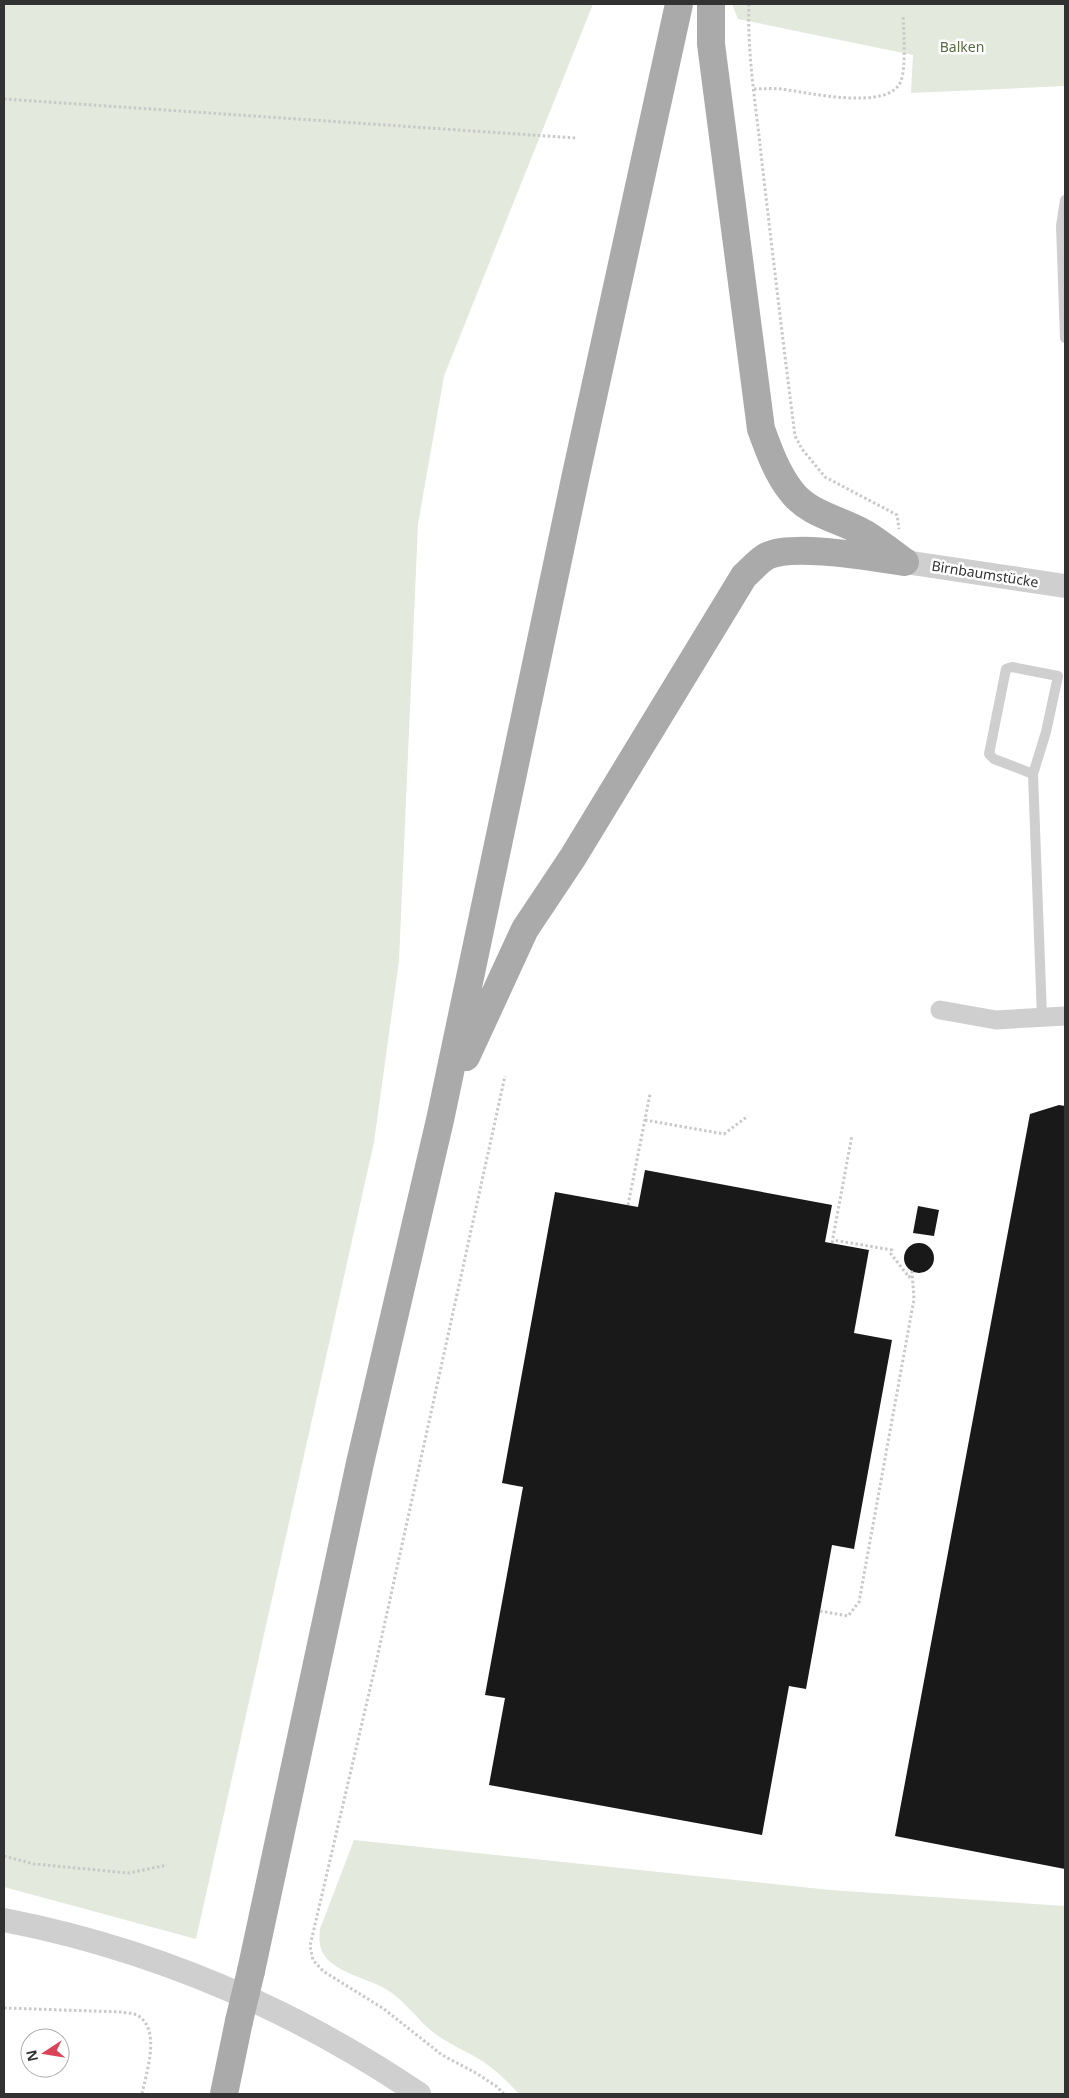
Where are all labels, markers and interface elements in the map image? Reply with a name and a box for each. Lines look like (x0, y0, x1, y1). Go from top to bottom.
park label: Balken (940, 37, 984, 56)
street label: Birnbaumstücke (930, 556, 1040, 591)
north arrow (20, 2028, 70, 2078)
text: N (21, 2048, 42, 2063)

